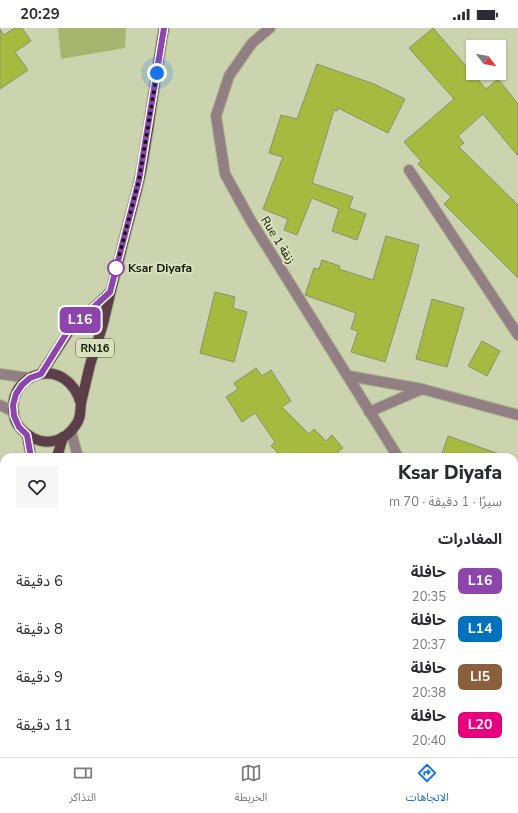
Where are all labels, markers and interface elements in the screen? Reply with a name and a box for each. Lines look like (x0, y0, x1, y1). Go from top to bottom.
text: 20:29 (20, 4, 60, 24)
north arrow (466, 40, 506, 80)
map controls (466, 40, 506, 80)
your location (147, 63, 167, 83)
street label: Rue 1 زنقة (257, 213, 299, 267)
marker: Ksar Diyafa (107, 259, 125, 277)
place label: Ksar Diyafa (128, 260, 192, 276)
line badge: L16 (57, 307, 103, 333)
text: L16 (68, 310, 92, 329)
road number: RN16 (76, 339, 114, 357)
text: Ksar Diyafa (398, 460, 502, 486)
button: heart (16, 466, 58, 508)
text: سيرًا · 1 دقيقة · 70 m (389, 493, 502, 511)
text: المغادرات (438, 529, 502, 549)
text: حافلة (411, 562, 446, 582)
text: 6 دقيقة (16, 571, 63, 591)
text: L16 (468, 571, 492, 590)
text: 20:35 (412, 588, 446, 606)
text: حافلة (411, 610, 446, 630)
text: 8 دقيقة (16, 619, 63, 639)
text: L14 (468, 619, 492, 638)
text: 20:37 (412, 636, 446, 654)
text: حافلة (411, 658, 446, 678)
text: 9 دقيقة (16, 667, 63, 687)
text: LI5 (470, 667, 490, 686)
text: 20:38 (412, 684, 446, 702)
text: حافلة (411, 706, 446, 726)
text: 11 دقيقة (16, 715, 72, 735)
text: L20 (468, 715, 492, 734)
text: 20:40 (412, 732, 446, 750)
tab: التذاكر (69, 762, 96, 809)
tab: الخريطة (235, 762, 268, 809)
tab: الاتجاهات (406, 762, 449, 809)

